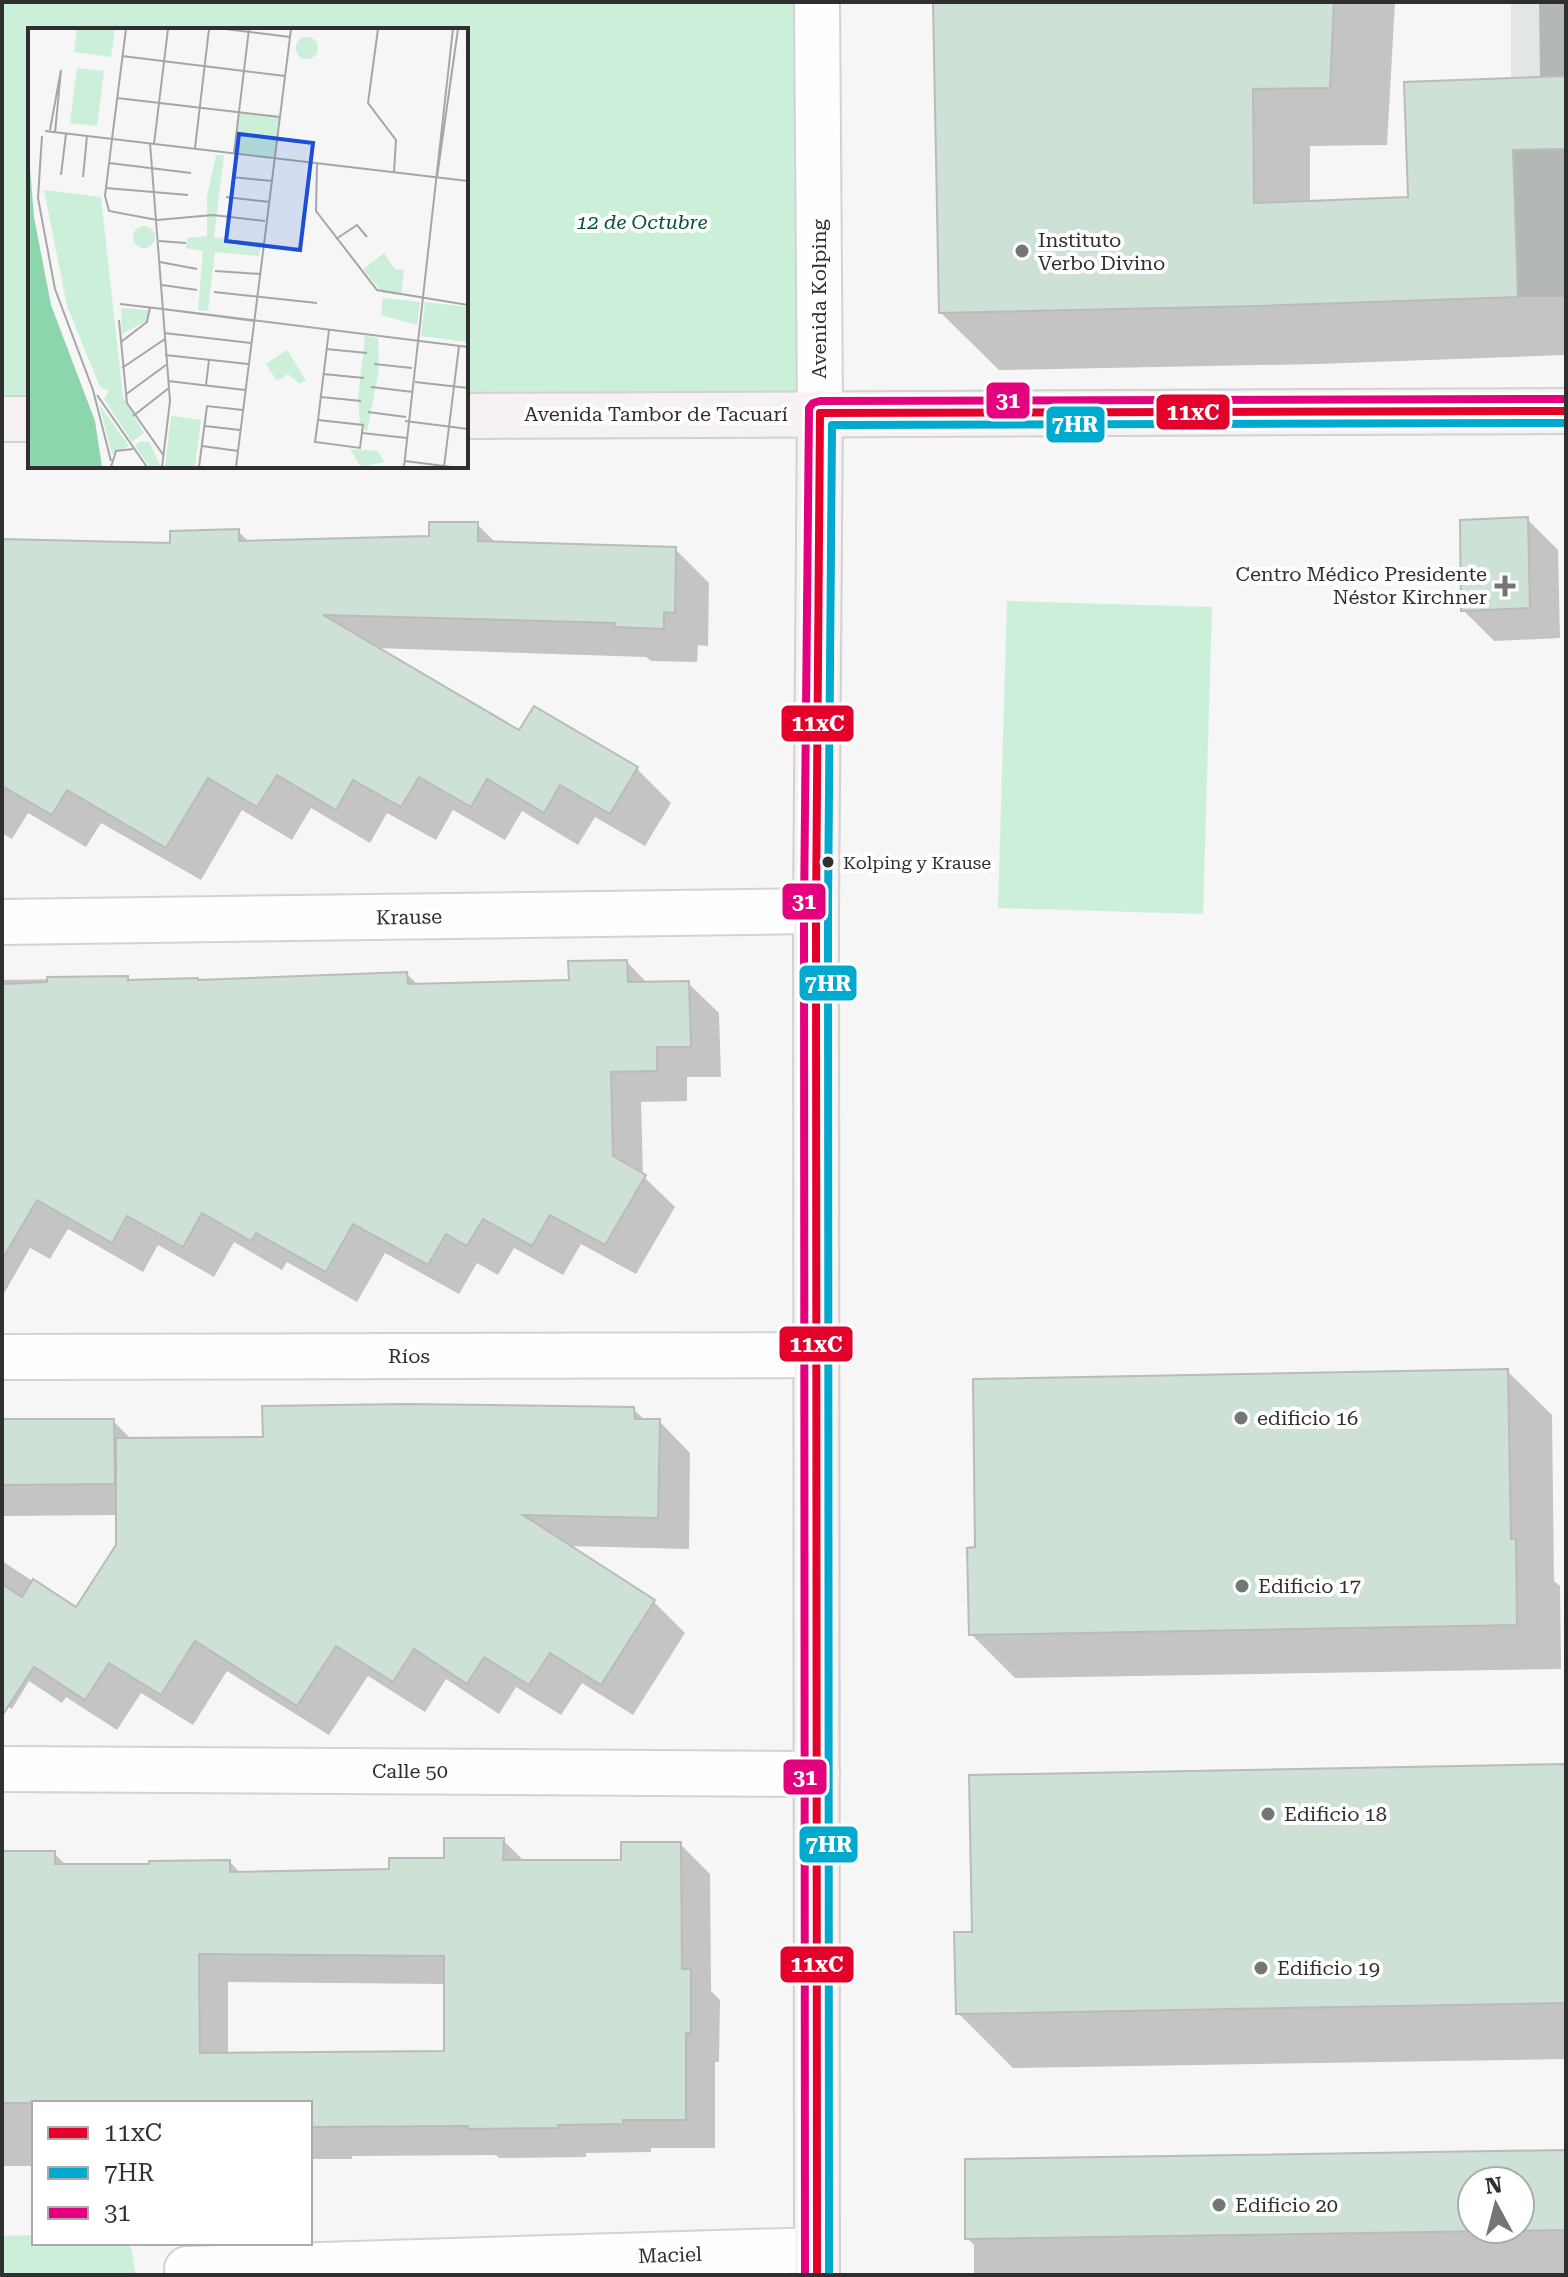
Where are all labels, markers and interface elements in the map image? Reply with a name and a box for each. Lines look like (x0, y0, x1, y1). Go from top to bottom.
inset map (28, 28, 468, 468)
park label: 12 de Octubre (576, 210, 708, 234)
street label: Avenida Kolping (807, 218, 831, 379)
place label: Instituto Verbo Divino (1038, 228, 1165, 275)
marker: Instituto Verbo Divino (1013, 242, 1031, 260)
line badge: 31 (985, 381, 1031, 420)
text: 31 (996, 388, 1020, 413)
line badge: 11xC (1155, 393, 1231, 431)
text: 11xC (1166, 400, 1220, 425)
street label: Avenida Tambor de Tacuarí (524, 402, 788, 426)
line badge: 7HR (1045, 405, 1106, 444)
text: 7HR (1052, 412, 1098, 437)
place label: Centro Médico Presidente Néstor Kirchner (1235, 562, 1487, 609)
marker: Centro Médico Presidente Néstor Kirchner (1494, 575, 1516, 597)
line badge: 11xC (780, 704, 855, 743)
text: 11xC (791, 711, 845, 736)
place label: Kolping y Krause (843, 852, 991, 873)
marker: Kolping y Krause (820, 854, 836, 870)
line badge: 31 (781, 882, 827, 921)
text: 31 (792, 889, 816, 914)
street label: Krause (376, 904, 442, 930)
line badge: 7HR (798, 964, 858, 1002)
text: 7HR (805, 971, 851, 996)
line badge: 11xC (778, 1325, 854, 1363)
text: 11xC (789, 1332, 843, 1357)
street label: Ríos (388, 1344, 430, 1368)
place label: edificio 16 (1257, 1406, 1358, 1430)
marker: edificio 16 (1232, 1409, 1250, 1427)
place label: Edificio 17 (1258, 1574, 1361, 1598)
marker: Edificio 17 (1233, 1577, 1251, 1595)
line badge: 31 (782, 1758, 828, 1796)
street label: Calle 50 (372, 1759, 448, 1783)
text: 31 (793, 1765, 817, 1790)
place label: Edificio 18 (1284, 1802, 1387, 1826)
marker: Edificio 18 (1259, 1805, 1277, 1823)
line badge: 7HR (798, 1825, 859, 1864)
text: 7HR (806, 1832, 852, 1857)
line badge: 11xC (779, 1945, 855, 1984)
text: 11xC (790, 1952, 844, 1977)
place label: Edificio 19 (1277, 1956, 1380, 1980)
marker: Edificio 19 (1252, 1959, 1270, 1977)
legend (32, 2101, 312, 2245)
text: 11xC (104, 2119, 162, 2147)
text: 7HR (104, 2159, 154, 2187)
north arrow (1456, 2165, 1536, 2245)
text: N (1484, 2172, 1504, 2199)
place label: Edificio 20 (1235, 2193, 1338, 2217)
marker: Edificio 20 (1210, 2196, 1228, 2214)
text: 31 (104, 2199, 131, 2227)
street label: Maciel (638, 2242, 702, 2268)

